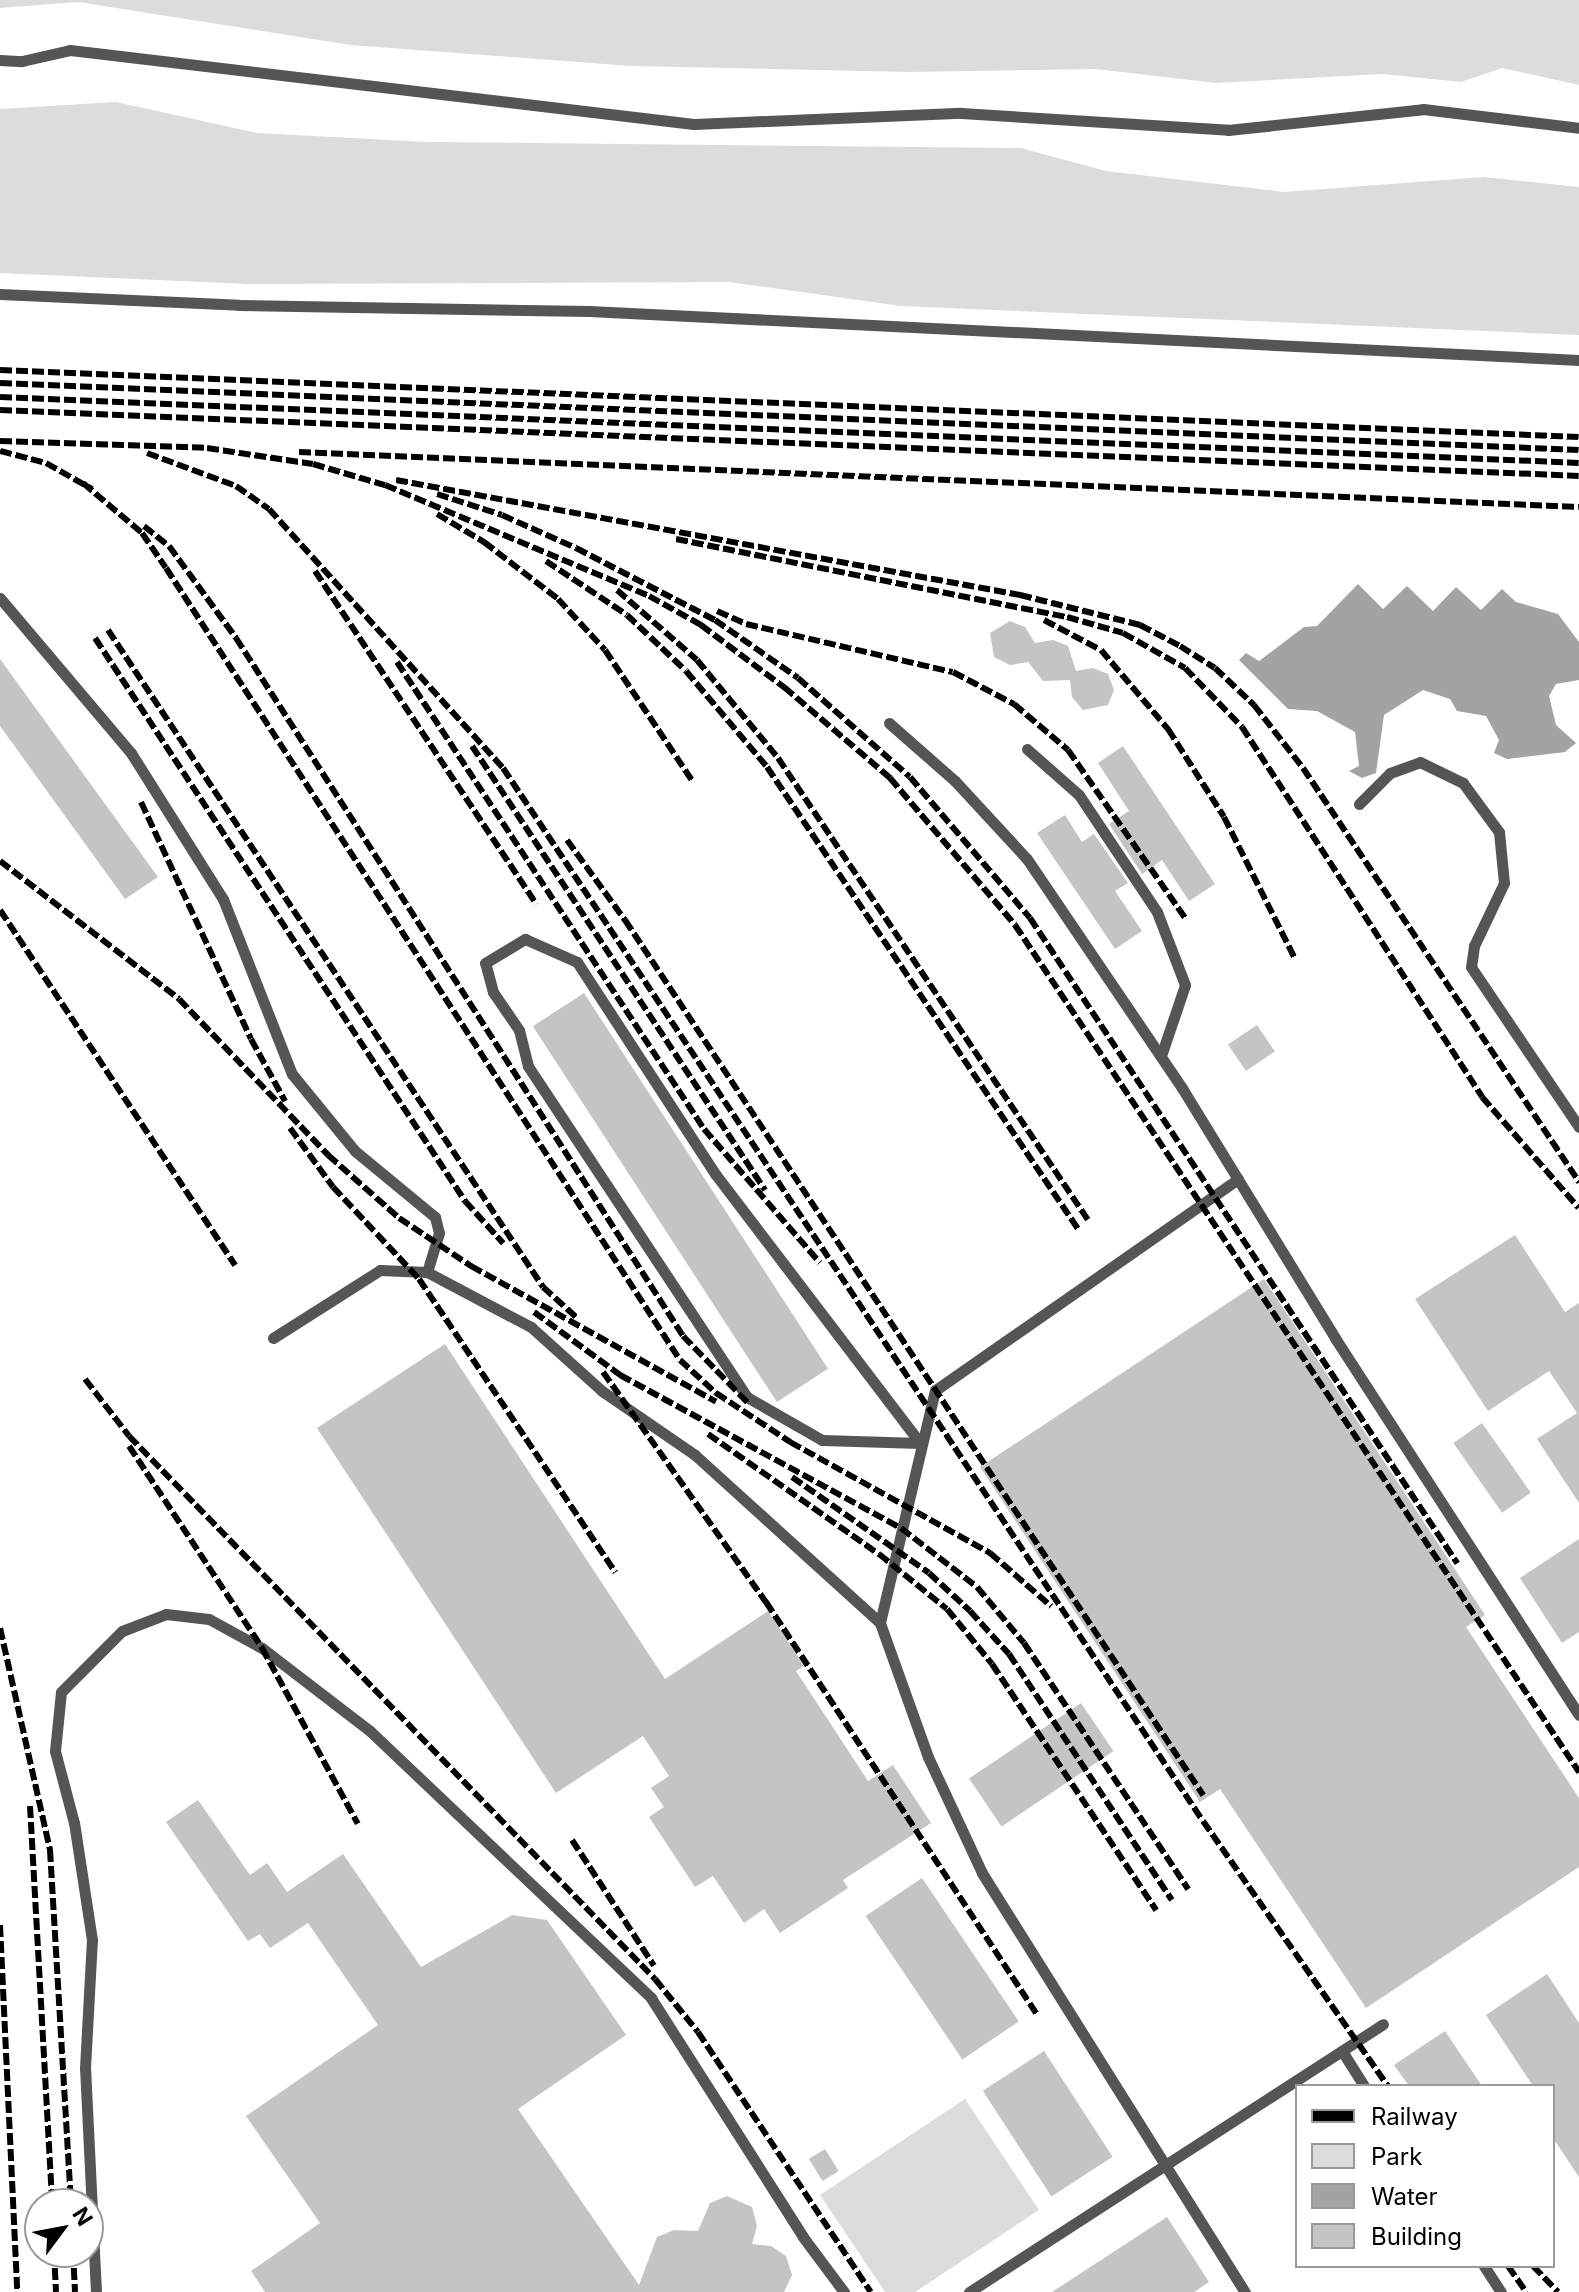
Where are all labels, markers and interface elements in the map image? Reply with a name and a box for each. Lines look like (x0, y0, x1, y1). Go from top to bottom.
legend (1295, 2084, 1555, 2268)
text: Railway (1371, 2102, 1458, 2131)
text: Park (1371, 2142, 1422, 2171)
text: Water (1371, 2182, 1438, 2211)
north arrow (24, 2188, 104, 2268)
text: N (67, 2202, 98, 2230)
text: Building (1371, 2222, 1462, 2251)

